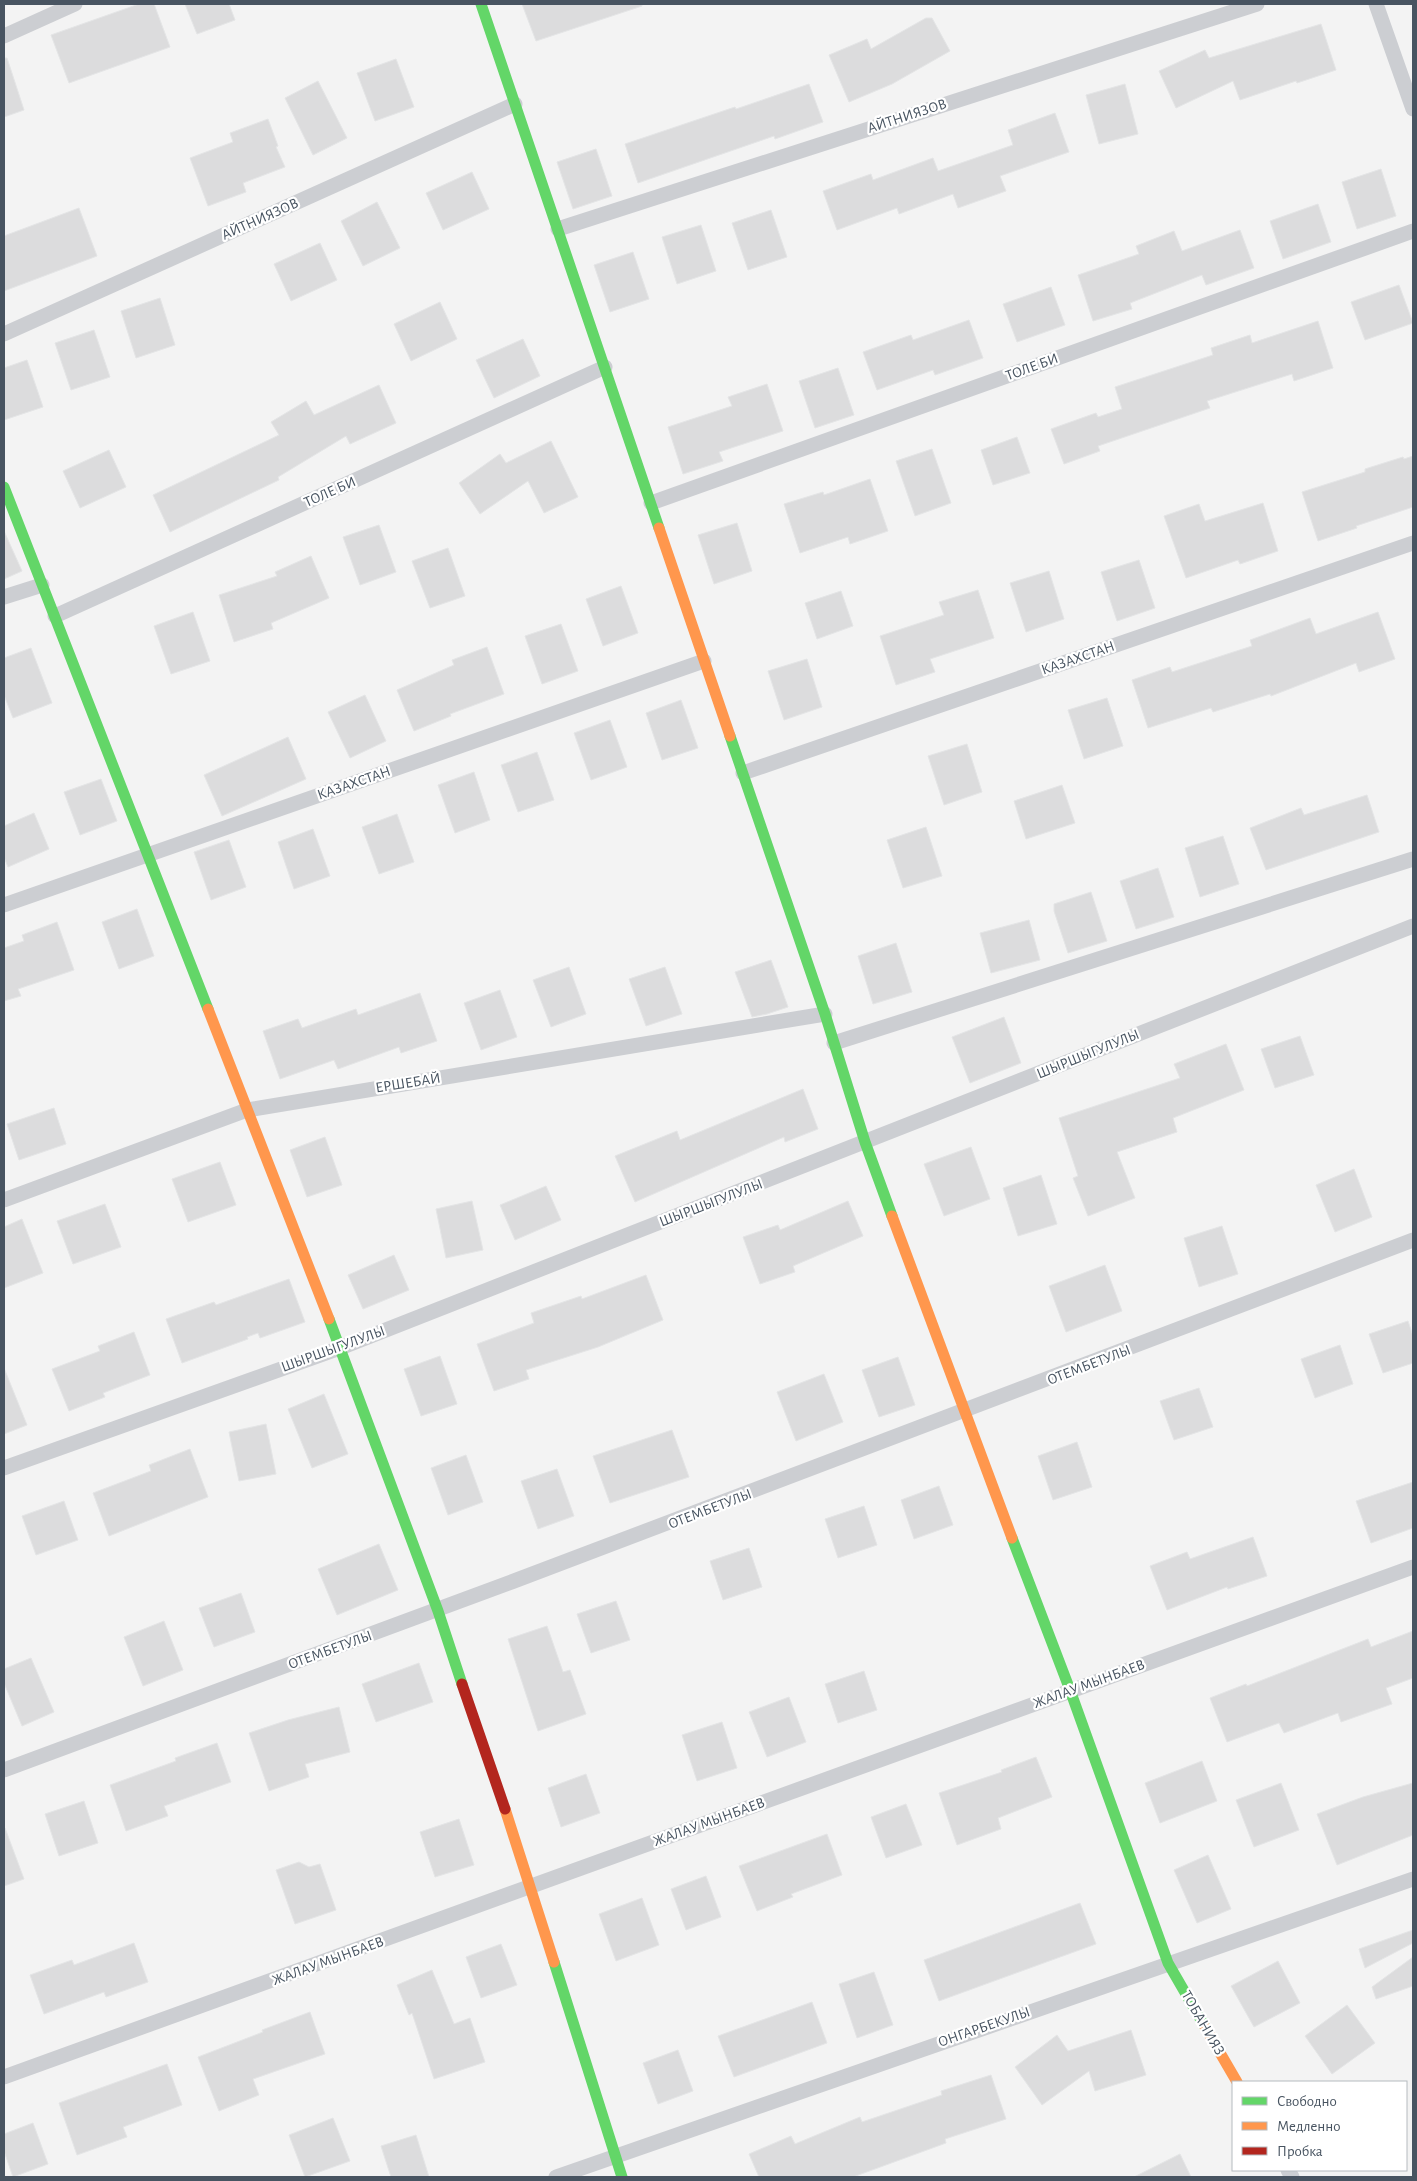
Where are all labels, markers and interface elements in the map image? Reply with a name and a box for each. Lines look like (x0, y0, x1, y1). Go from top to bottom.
street label: АЙТНИЯЗОВ (865, 96, 949, 136)
street label: АЙТНИЯЗОВ (219, 195, 301, 243)
street label: ТОЛЕ БИ (1004, 351, 1060, 383)
street label: ТОЛЕ БИ (302, 474, 358, 510)
street label: КАЗАХСТАН (1039, 638, 1117, 678)
street label: КАЗАХСТАН (315, 763, 393, 803)
street label: ШЫРШЫГУЛУЛЫ (1034, 1027, 1142, 1081)
street label: ЕРШЕБАЙ (374, 1070, 442, 1096)
street label: ШЫРШЫГУЛУЛЫ (657, 1176, 765, 1230)
street label: ШЫРШЫГУЛУЛЫ (279, 1323, 387, 1375)
street label: ОТЕМБЕТУЛЫ (1045, 1342, 1133, 1388)
street label: ОТЕМБЕТУЛЫ (666, 1486, 754, 1532)
street label: ОТЕМБЕТУЛЫ (286, 1628, 374, 1672)
street label: ЖАЛАУ МЫНБАЕВ (1031, 1657, 1147, 1711)
street label: ЖАЛАУ МЫНБАЕВ (651, 1795, 767, 1849)
street label: ЖАЛАУ МЫНБАЕВ (270, 1934, 386, 1988)
street label: ТОБАНИЯЗ (1179, 1988, 1227, 2058)
street label: ОНГАРБЕКУЛЫ (936, 2004, 1032, 2050)
legend (1232, 2081, 1407, 2171)
text: Свободно (1277, 2094, 1337, 2109)
text: Медленно (1277, 2119, 1341, 2134)
text: Пробка (1277, 2144, 1323, 2159)

